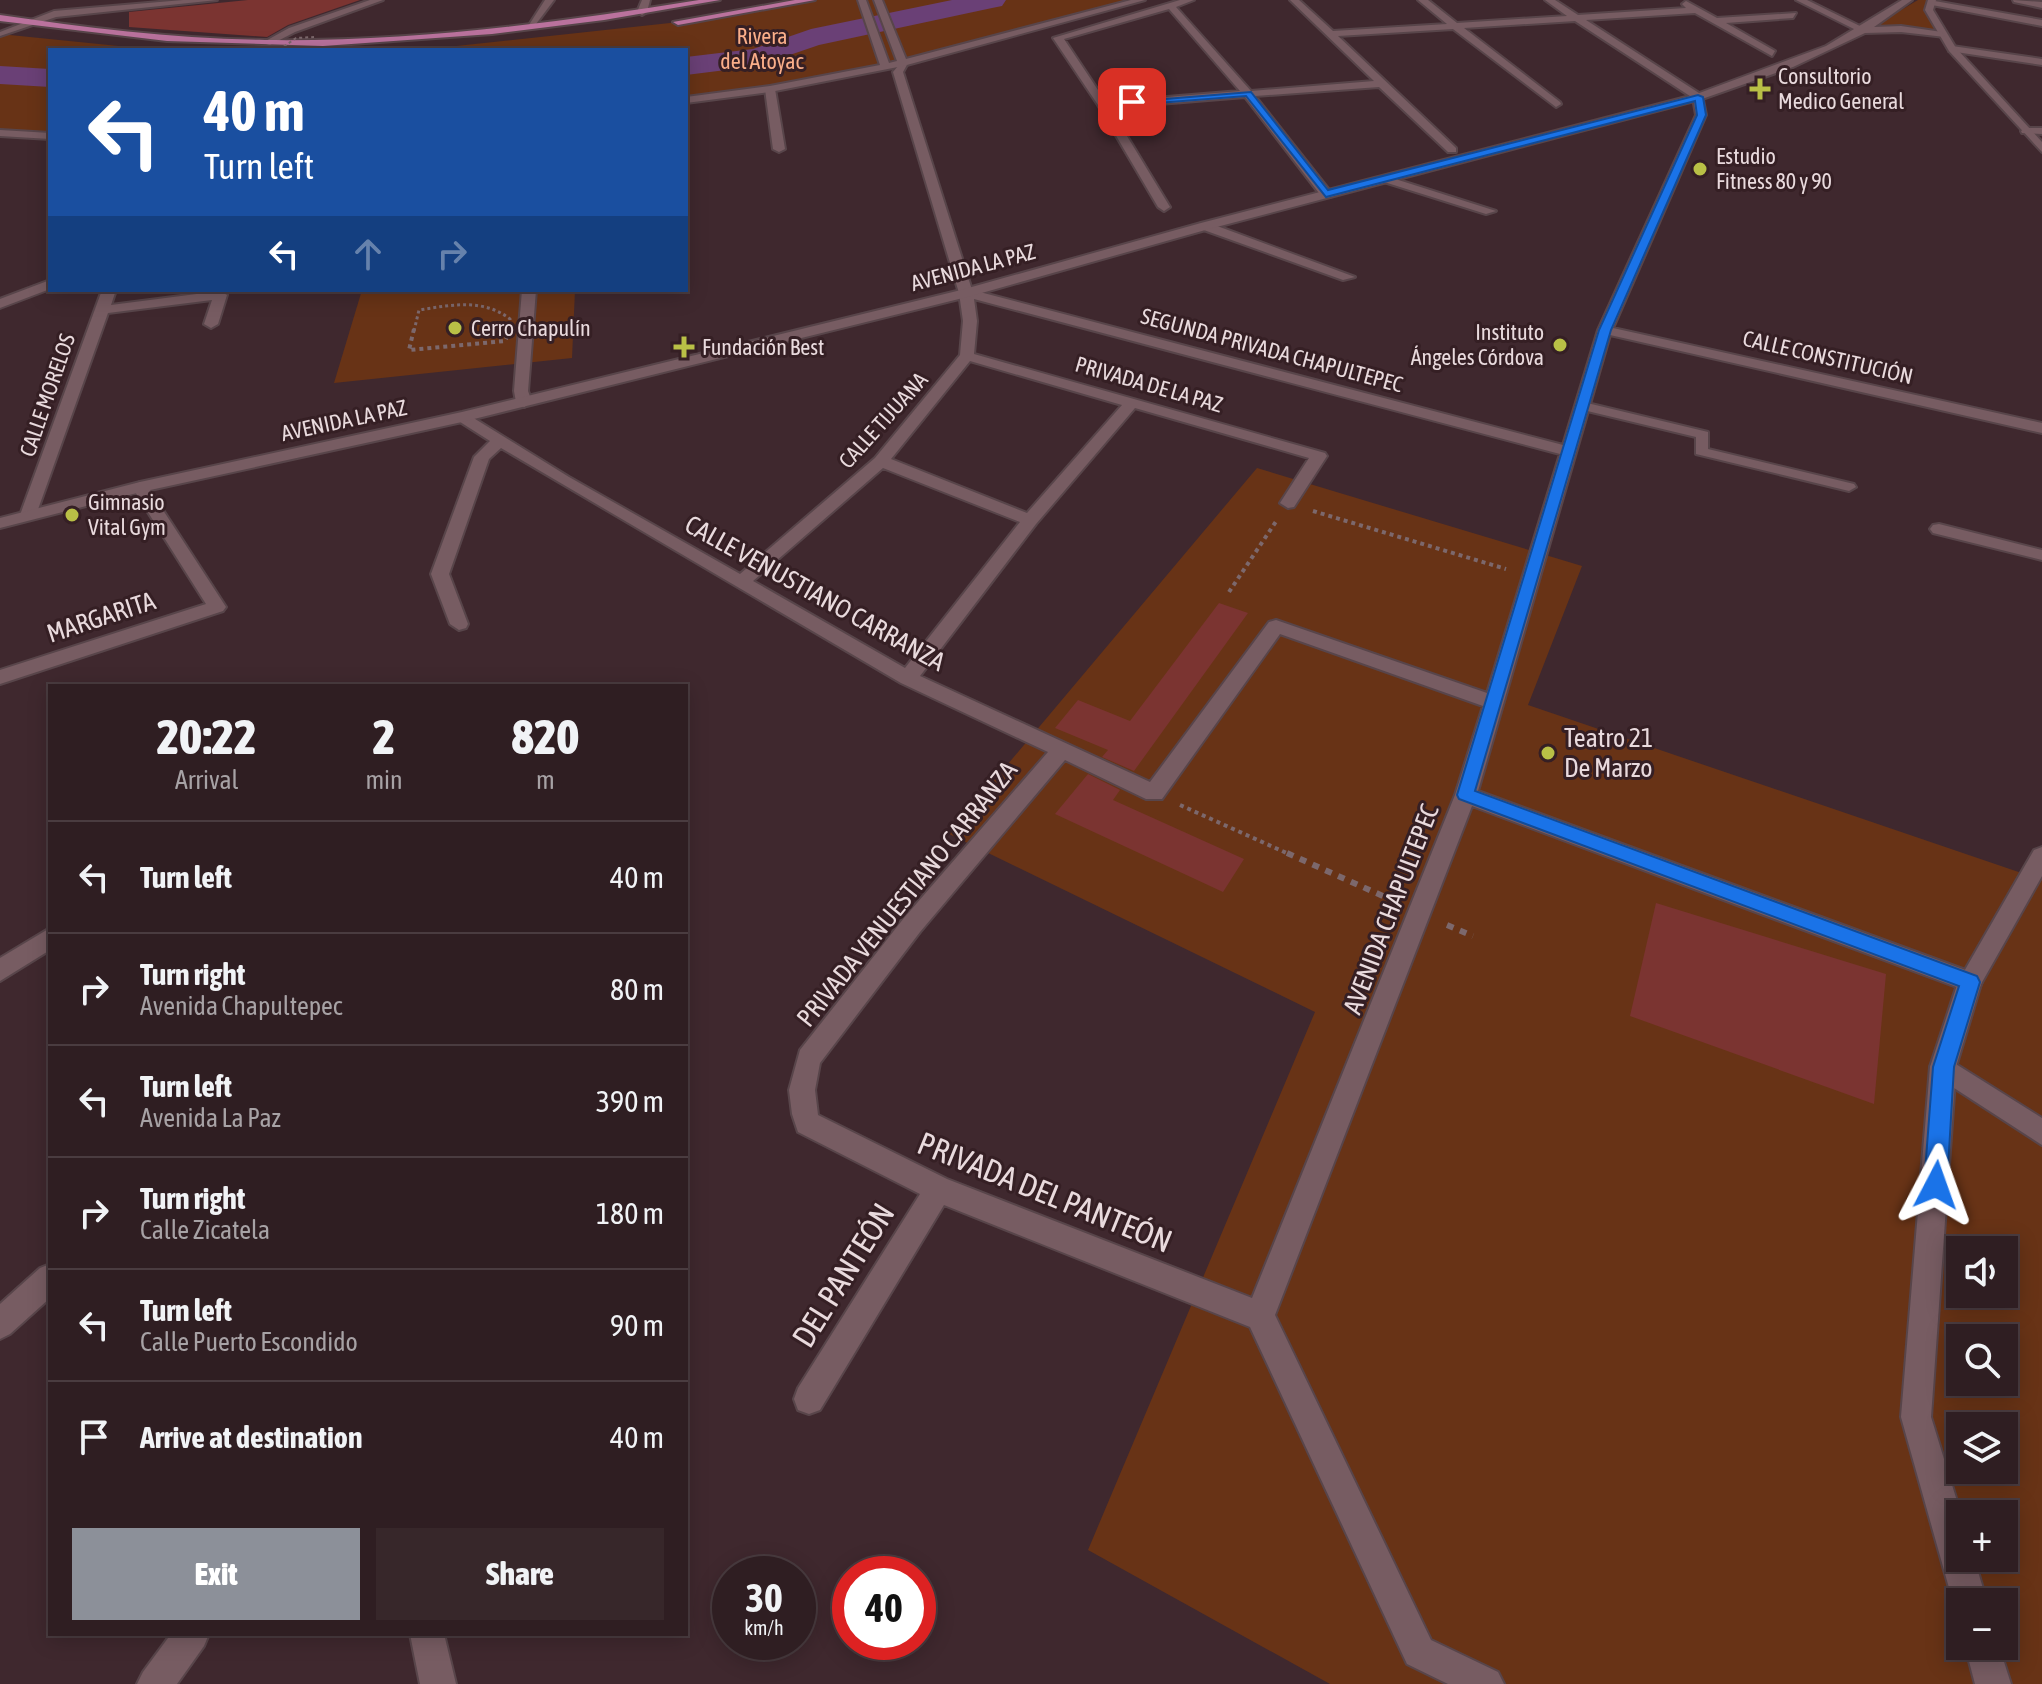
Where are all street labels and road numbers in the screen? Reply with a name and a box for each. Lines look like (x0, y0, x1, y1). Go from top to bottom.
street label: AVENIDA LA PAZ (908, 238, 1038, 296)
street label: SEGUNDA PRIVADA CHAPULTEPEC (1138, 303, 1406, 397)
street label: CALLE CONSTITUCIÓN (1740, 325, 1916, 389)
street label: CALLE MORELOS (14, 330, 80, 460)
street label: PRIVADA DE LA PAZ (1072, 351, 1226, 418)
street label: CALLE TIJUANA (833, 367, 933, 473)
street label: AVENIDA LA PAZ (279, 394, 409, 446)
street label: CALLE VENUSTIANO CARRANZA (680, 509, 950, 677)
street label: MARGARITA (43, 585, 159, 649)
street label: PRIVADA VENUESTIANO CARRANZA (791, 755, 1023, 1033)
street label: AVENIDA CHAPULTEPEC (1337, 800, 1445, 1018)
street label: PRIVADA DEL PANTEÓN (912, 1124, 1178, 1260)
street label: DEL PANTEÓN (784, 1196, 902, 1354)

